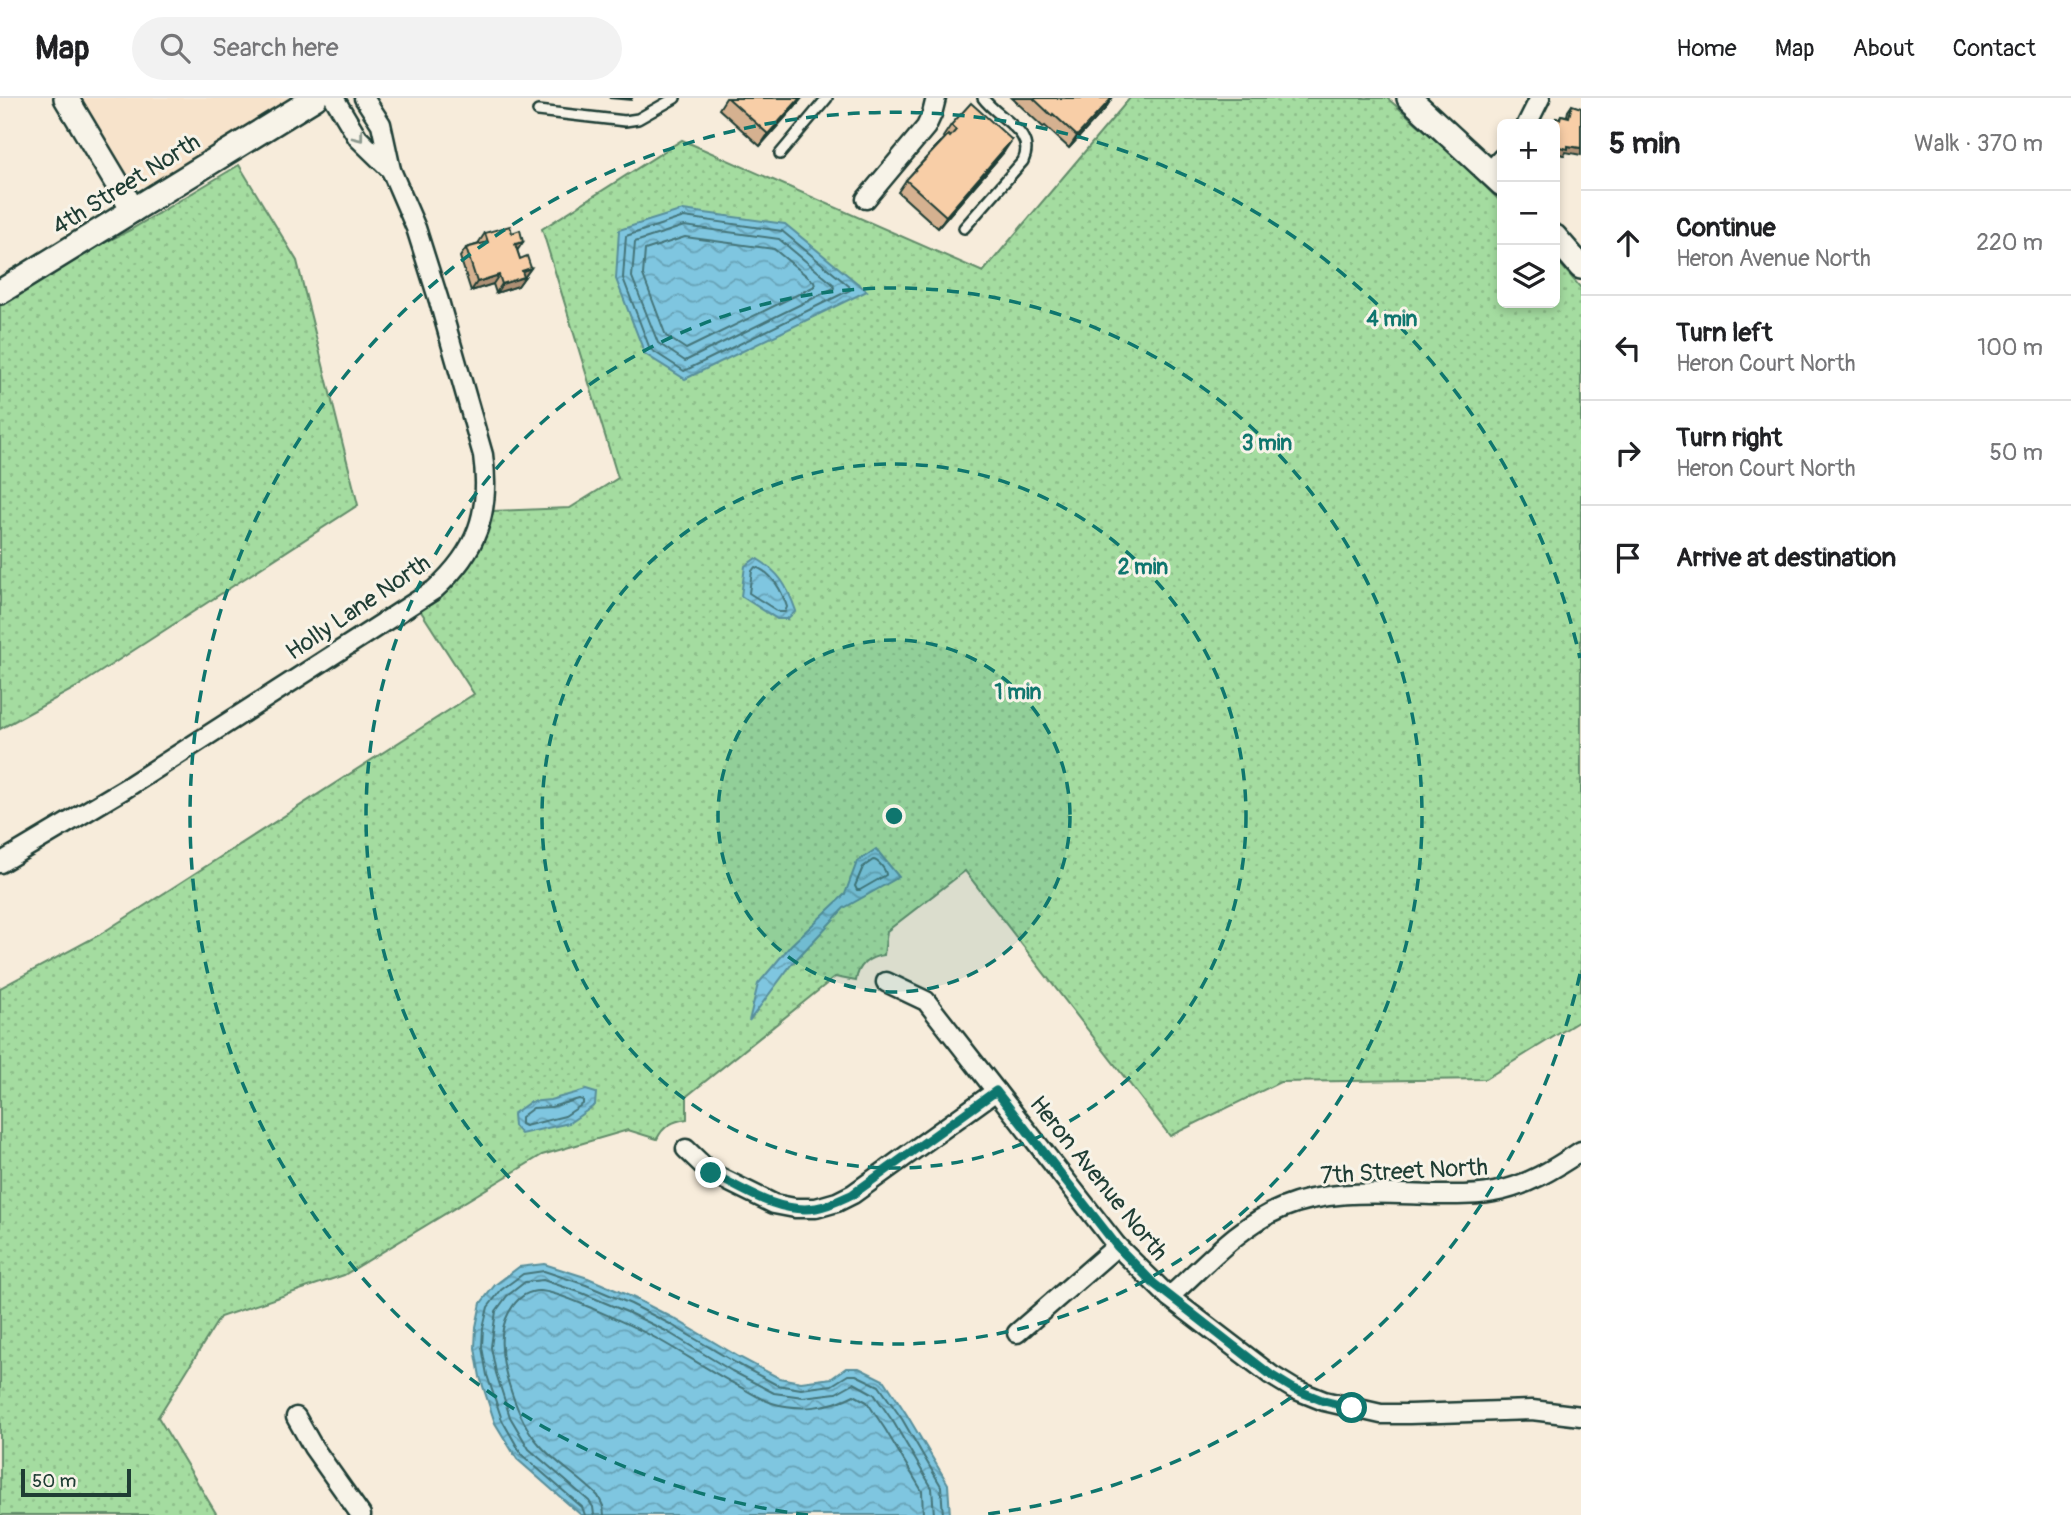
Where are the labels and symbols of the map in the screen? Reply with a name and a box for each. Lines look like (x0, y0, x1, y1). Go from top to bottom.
street label: 4th Street North (47, 127, 206, 241)
one-way arrow (350, 129, 363, 141)
text: 4 min (1367, 306, 1418, 333)
text: 3 min (1242, 430, 1292, 457)
street label: Holly Lane North (280, 548, 436, 666)
text: 2 min (1118, 554, 1168, 581)
text: 1 min (995, 679, 1042, 706)
centre of rings (882, 804, 906, 828)
street label: Heron Avenue North (1023, 1090, 1174, 1266)
street label: 7th Street North (1320, 1153, 1489, 1190)
route end (695, 1157, 726, 1188)
route start (1336, 1392, 1367, 1423)
scale bar (21, 1466, 131, 1498)

